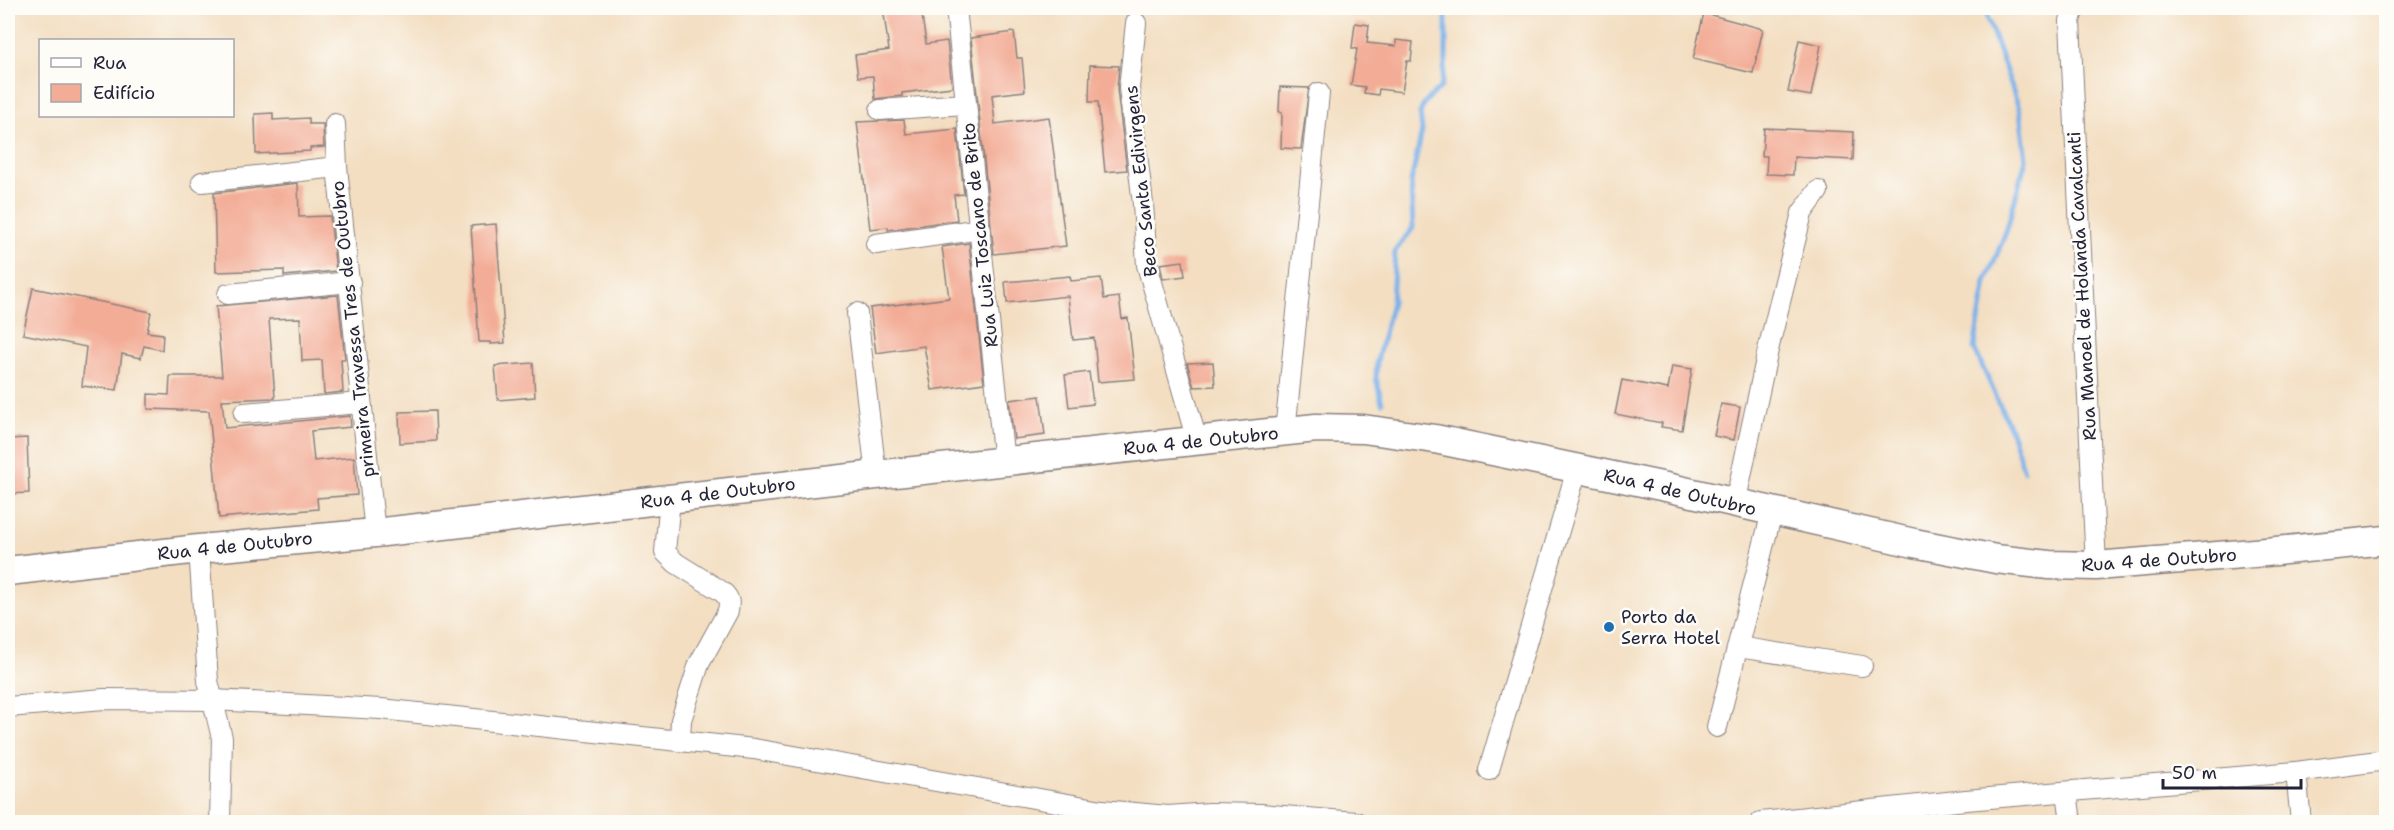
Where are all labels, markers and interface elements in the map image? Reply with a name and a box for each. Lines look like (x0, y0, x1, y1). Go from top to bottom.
legend (39, 39, 234, 117)
text: Rua (93, 51, 126, 75)
text: Edifício (93, 81, 155, 105)
street label: Beco Santa Edivirgens (1119, 84, 1163, 278)
street label: Rua Luiz Toscano de Brito (956, 121, 1004, 349)
street label: Rua Manoel de Holanda Cavalcanti (2062, 131, 2102, 441)
street label: primeira Travessa Tres de Outubro (325, 180, 381, 478)
street label: Rua 4 de Outubro (1122, 421, 1280, 461)
street label: Rua 4 de Outubro (1601, 463, 1759, 521)
street label: Rua 4 de Outubro (639, 472, 797, 514)
street label: Rua 4 de Outubro (156, 526, 314, 566)
street label: Rua 4 de Outubro (2080, 543, 2238, 577)
place label: Porto da Serra Hotel (1621, 605, 1720, 650)
marker: Porto da Serra Hotel (1602, 620, 1616, 634)
scale bar (2163, 752, 2301, 790)
text: 50 m (2172, 761, 2217, 785)

